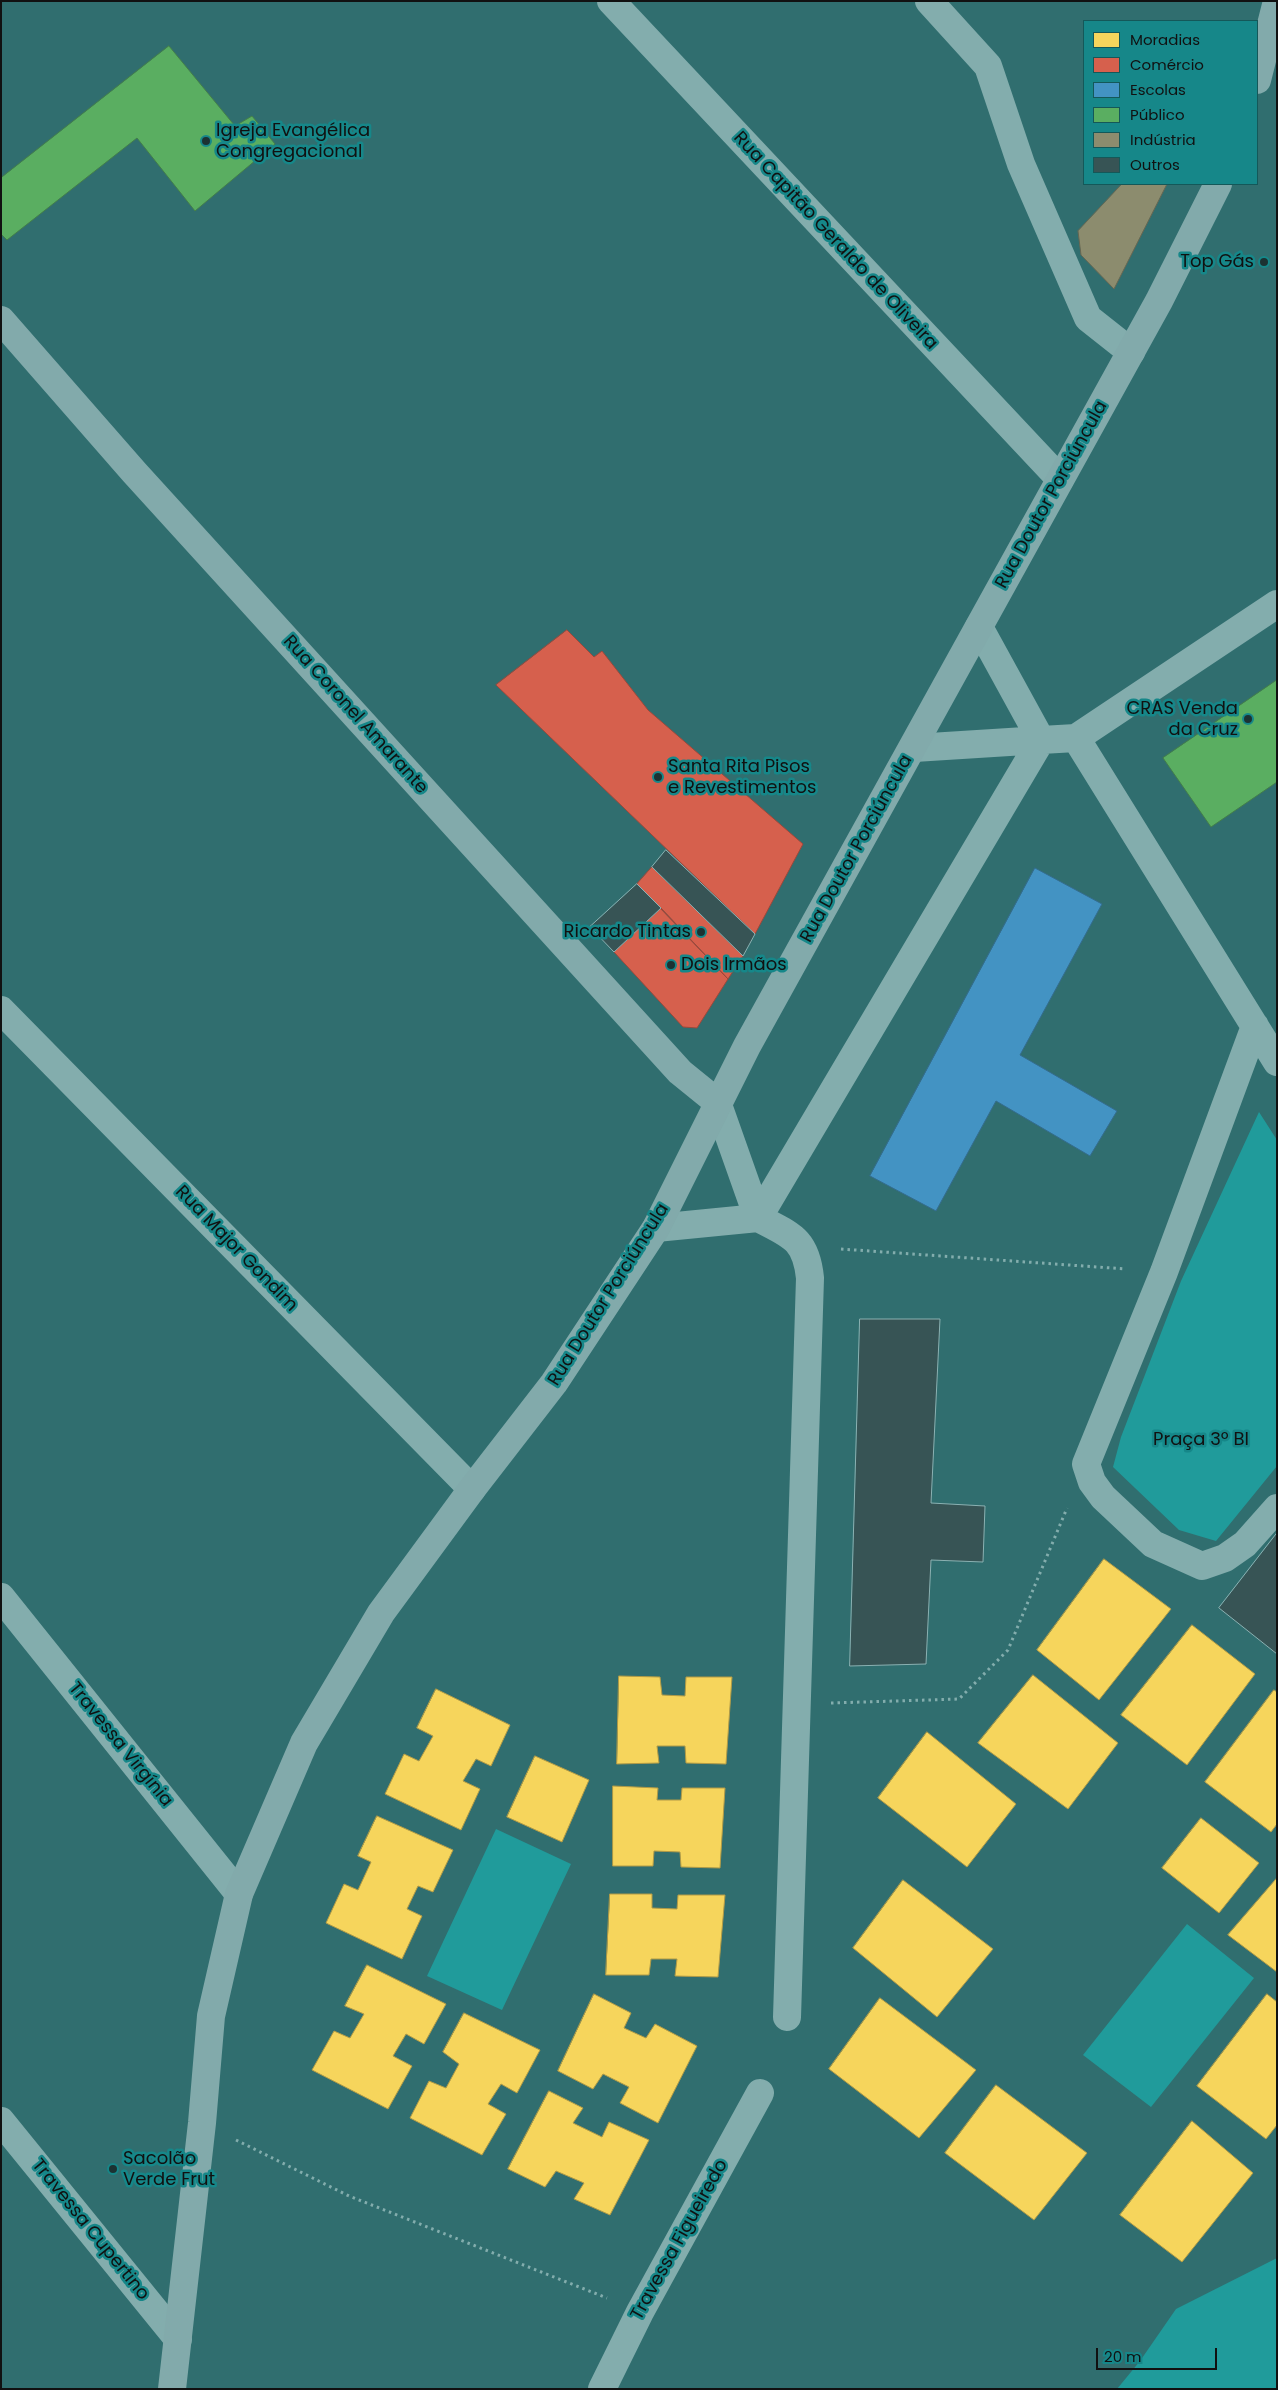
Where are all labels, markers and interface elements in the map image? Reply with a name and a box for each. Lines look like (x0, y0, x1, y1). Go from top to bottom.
legend (1083, 20, 1258, 185)
text: Moradias (1130, 29, 1200, 50)
text: Comércio (1130, 54, 1204, 75)
text: Escolas (1130, 79, 1186, 100)
text: Público (1130, 104, 1185, 125)
place label: Igreja Evangélica Congregacional (216, 120, 370, 162)
street label: Rua Capitão Geraldo de Oliveira (728, 128, 942, 354)
text: Indústria (1130, 129, 1196, 150)
marker: Igreja Evangélica Congregacional (200, 135, 212, 147)
text: Outros (1130, 154, 1180, 175)
place label: Top Gás (1180, 251, 1254, 273)
marker: Top Gás (1258, 256, 1270, 268)
street label: Rua Doutor Porciúncula (991, 398, 1113, 592)
street label: Rua Coronel Amarante (278, 631, 432, 799)
place label: CRAS Venda da Cruz (1126, 698, 1238, 741)
marker: CRAS Venda da Cruz (1242, 713, 1254, 725)
street label: Rua Doutor Porciúncula (796, 752, 918, 946)
place label: Santa Rita Pisos e Revestimentos (668, 756, 816, 799)
marker: Santa Rita Pisos e Revestimentos (652, 771, 664, 783)
place label: Ricardo Tintas (564, 921, 691, 943)
marker: Ricardo Tintas (695, 926, 707, 938)
place label: Dois Irmãos (681, 954, 787, 976)
marker: Dois Irmãos (665, 959, 677, 971)
street label: Rua Major Gondim (170, 1182, 302, 1316)
street label: Rua Doutor Porciúncula (544, 1200, 674, 1390)
park label: Praça 3º BI (1153, 1429, 1249, 1451)
street label: Travessa Virgínia (63, 1678, 177, 1812)
place label: Sacolão Verde Frut (123, 2148, 215, 2190)
street label: Travessa Cupertino (27, 2155, 153, 2305)
street label: Travessa Figueiredo (627, 2156, 733, 2324)
marker: Sacolão Verde Frut (107, 2163, 119, 2175)
scale bar (1098, 2338, 1219, 2370)
text: 20 m (1104, 2346, 1142, 2367)

